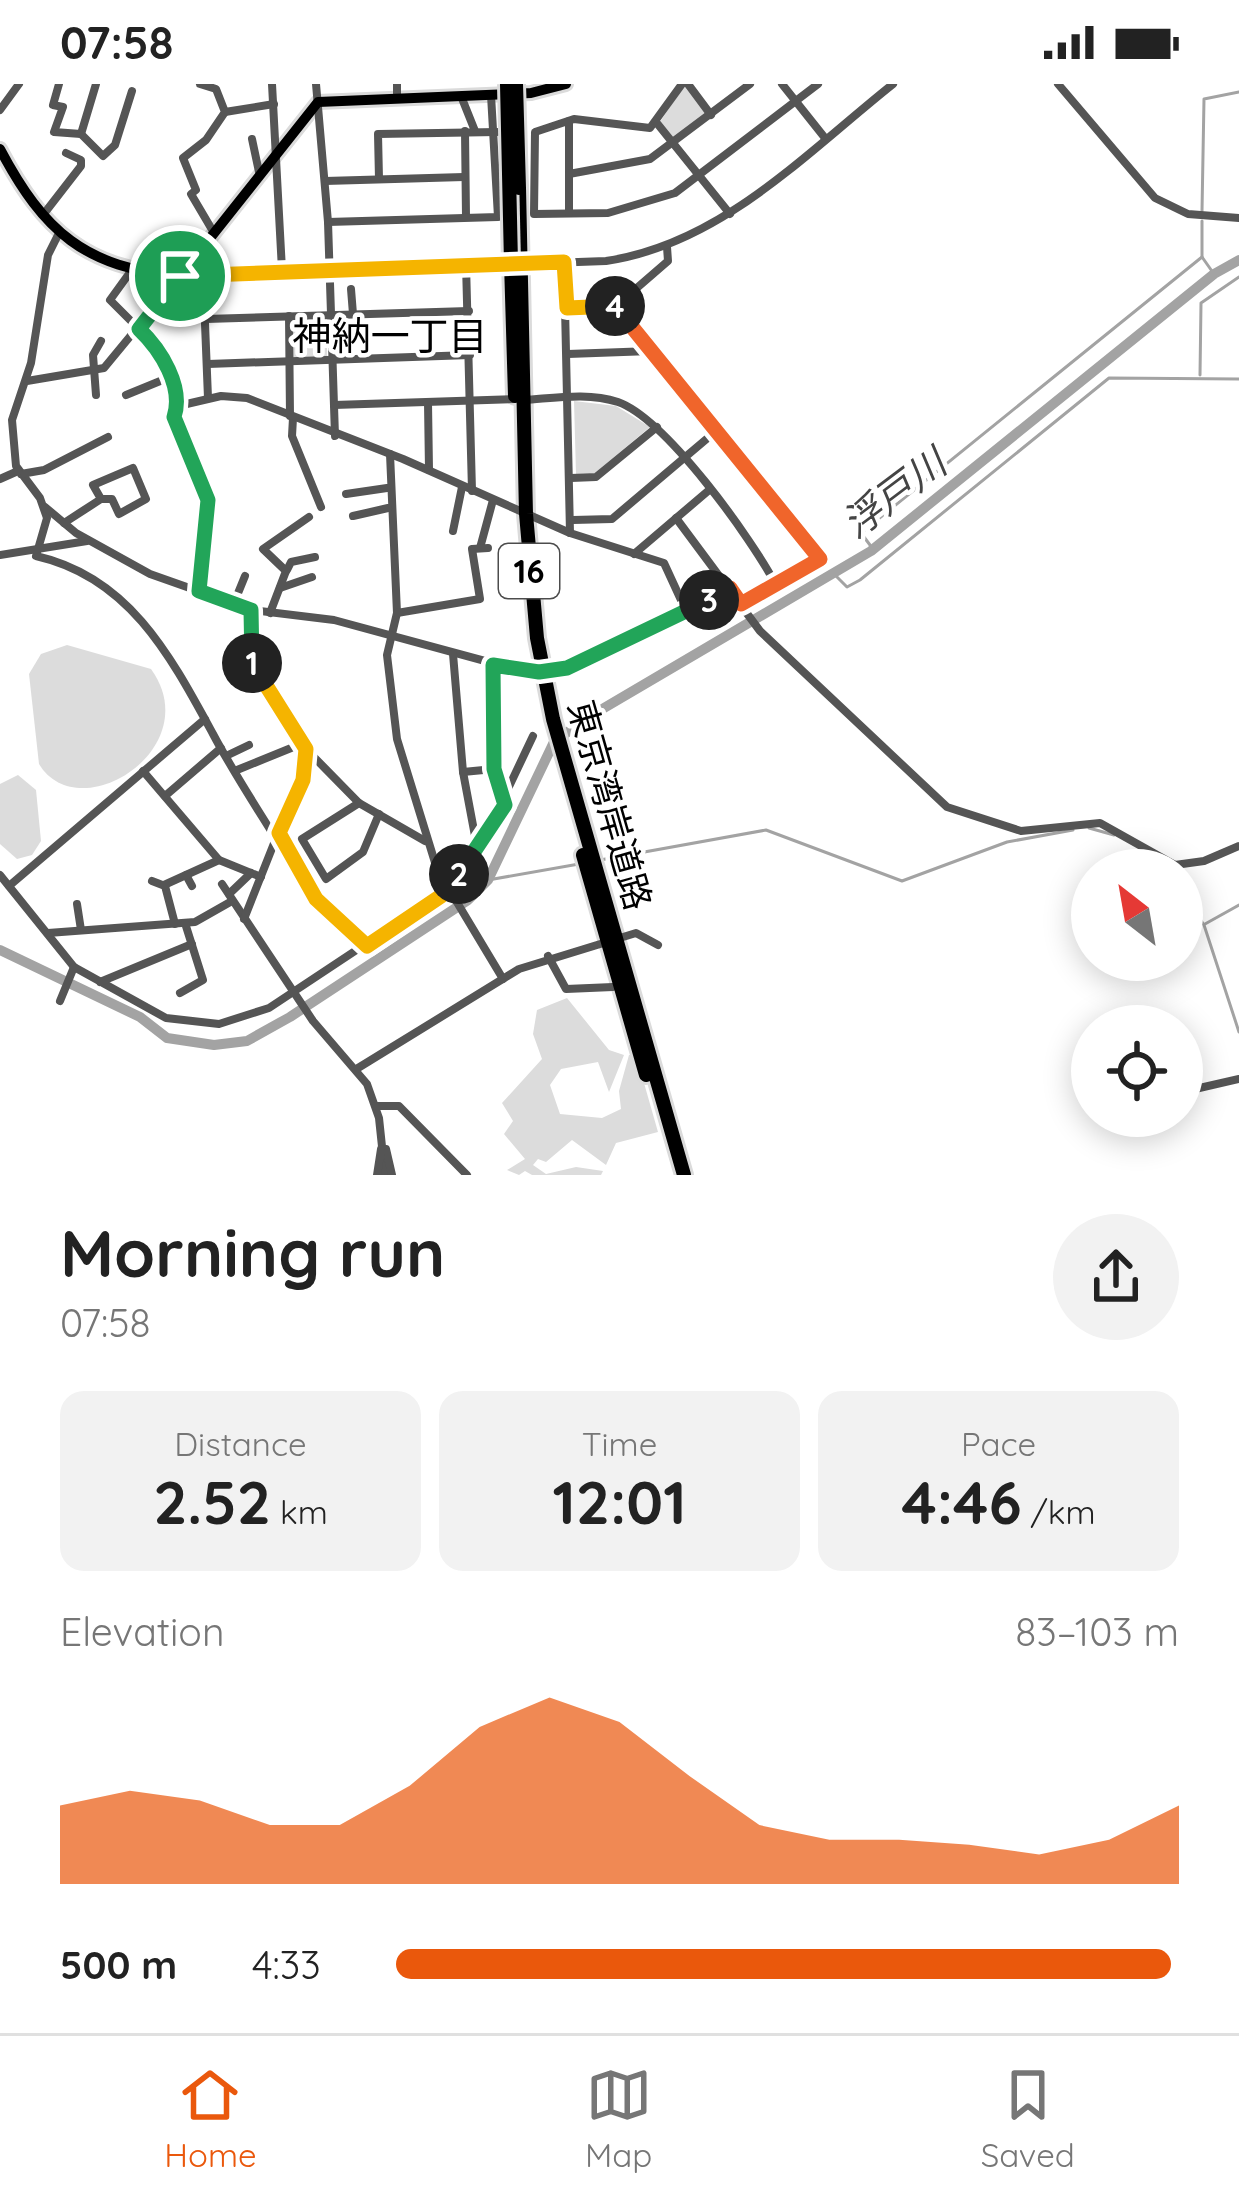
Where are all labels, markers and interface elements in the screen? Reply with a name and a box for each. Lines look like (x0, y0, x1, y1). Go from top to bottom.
text: 07:58 (60, 14, 173, 70)
pin (129, 225, 231, 327)
icon: arrive (147, 243, 213, 309)
pin: 4 (585, 276, 645, 336)
text: 4 (605, 285, 625, 326)
district label: 神納一丁目 (292, 311, 488, 360)
water label: 浮戸川 (832, 435, 958, 547)
road number: 16 (499, 544, 559, 598)
pin: 3 (679, 570, 739, 630)
text: 3 (700, 579, 718, 620)
pin: 1 (222, 633, 282, 693)
text: 1 (246, 642, 258, 683)
street label: 東京湾岸道路 (559, 695, 662, 915)
pin: 2 (429, 844, 489, 904)
north arrow (1071, 849, 1203, 981)
map controls (1071, 849, 1203, 1137)
text: 2 (450, 853, 468, 894)
button: locate (1071, 1005, 1203, 1137)
text: Morning run (60, 1211, 445, 1294)
button: share (1053, 1214, 1179, 1340)
text: 07:58 (60, 1298, 151, 1347)
text: Distance (174, 1423, 307, 1464)
text: Time (582, 1423, 657, 1464)
text: Pace (961, 1423, 1036, 1464)
text: 2.52 (153, 1464, 271, 1539)
text: 12:01 (552, 1464, 687, 1539)
text: 4:46 (901, 1464, 1022, 1539)
text: km (271, 1491, 328, 1532)
text: /km (1022, 1491, 1096, 1532)
text: Elevation (60, 1607, 224, 1656)
text: 83–103 m (1015, 1607, 1179, 1656)
text: 500 m (60, 1940, 177, 1989)
text: 4:33 (252, 1940, 321, 1989)
tab: Home (164, 2062, 257, 2175)
tab: Map (585, 2062, 652, 2175)
tab: Saved (981, 2062, 1075, 2175)

